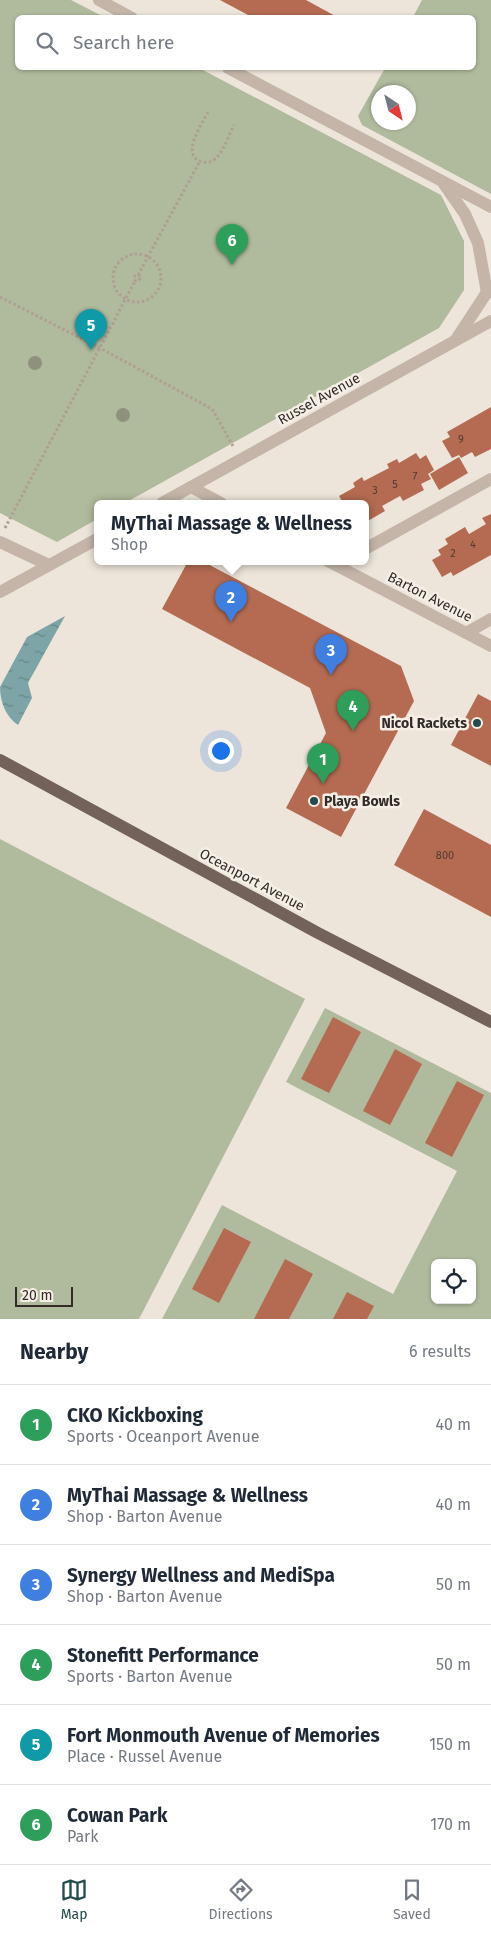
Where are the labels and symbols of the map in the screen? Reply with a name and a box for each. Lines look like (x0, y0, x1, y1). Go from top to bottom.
north arrow (371, 85, 416, 130)
pin: 6 (216, 224, 248, 265)
pin: 5 (75, 309, 107, 350)
street label: Russel Avenue (275, 369, 363, 429)
house number: 9 (458, 433, 464, 446)
house number: 7 (413, 470, 418, 483)
house number: 5 (392, 478, 398, 491)
house number: 3 (372, 484, 378, 497)
house number: 4 (470, 538, 476, 551)
house number: 2 (450, 547, 456, 560)
street label: Barton Avenue (385, 568, 475, 626)
pin: 2 (215, 581, 247, 622)
pin: 3 (315, 634, 347, 675)
pin: 4 (337, 690, 369, 731)
place label: Nicol Rackets (381, 715, 467, 732)
marker: Nicol Rackets (471, 717, 483, 729)
your location (208, 738, 234, 764)
pin: 1 (307, 743, 339, 784)
place label: Playa Bowls (324, 793, 400, 810)
marker: Playa Bowls (308, 795, 320, 807)
street label: Oceanport Avenue (197, 845, 307, 915)
house number: 800 (436, 849, 454, 862)
scale bar (15, 1284, 72, 1307)

